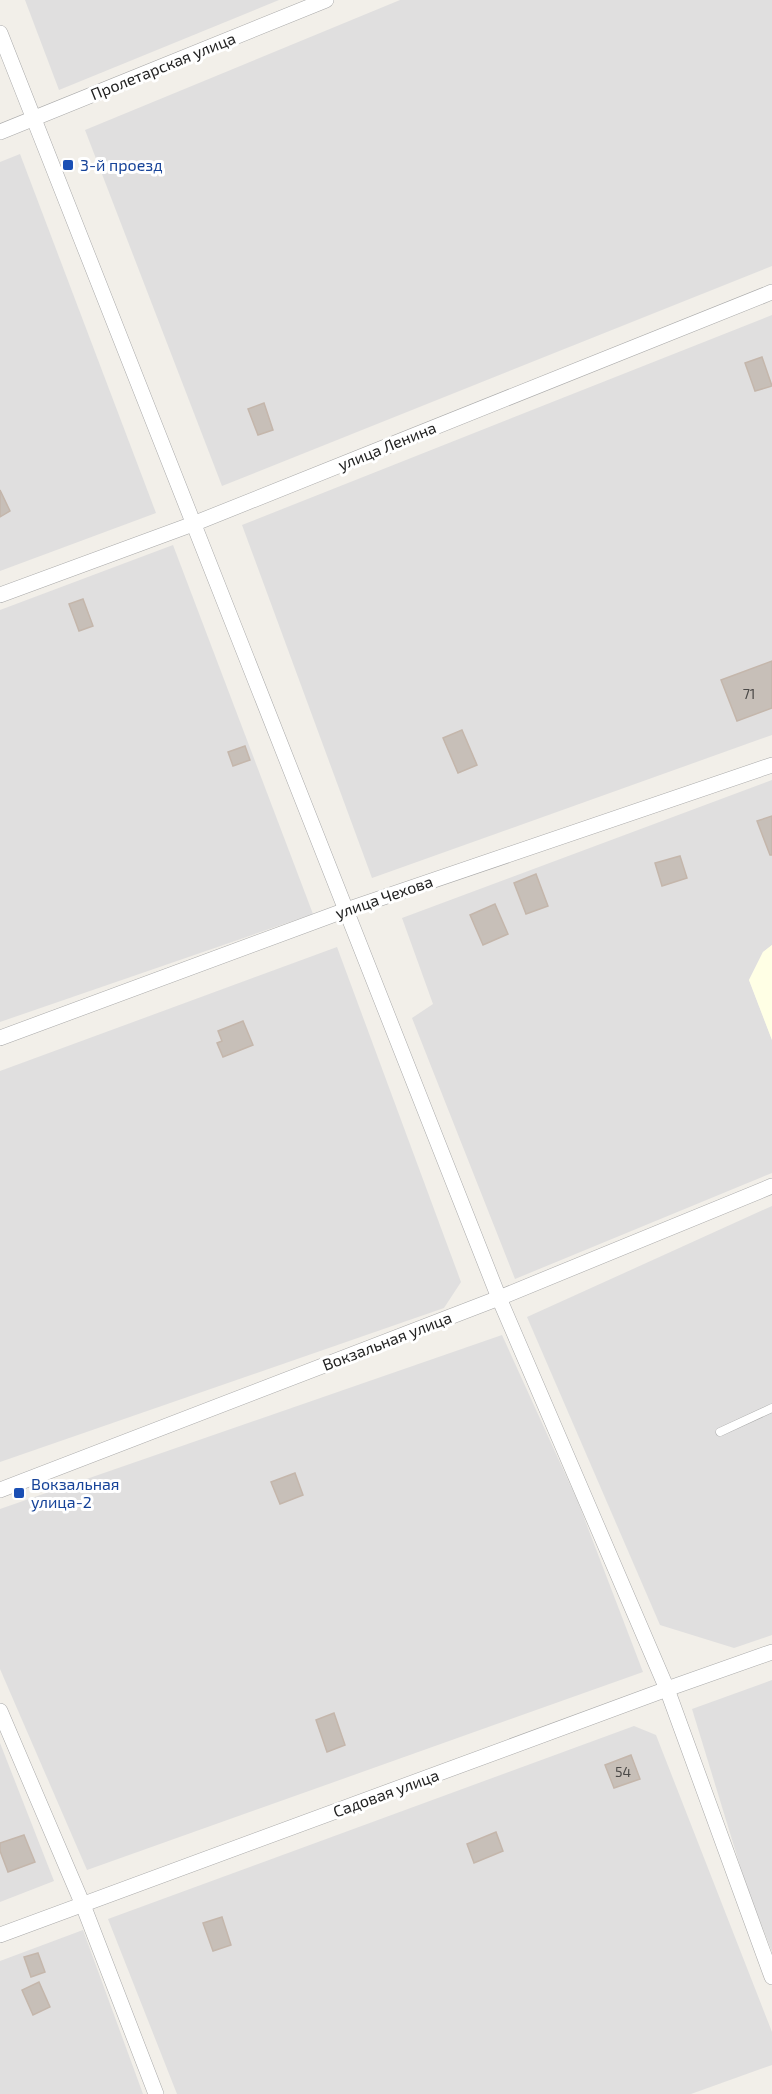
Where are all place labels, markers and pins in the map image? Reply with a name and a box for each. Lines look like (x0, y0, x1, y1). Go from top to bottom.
place label: 3-й проезд (80, 155, 163, 174)
marker: 3-й проезд (61, 158, 75, 172)
place label: Вокзальная улица-2 (31, 1474, 119, 1512)
marker: Вокзальная улица-2 (12, 1486, 26, 1500)

